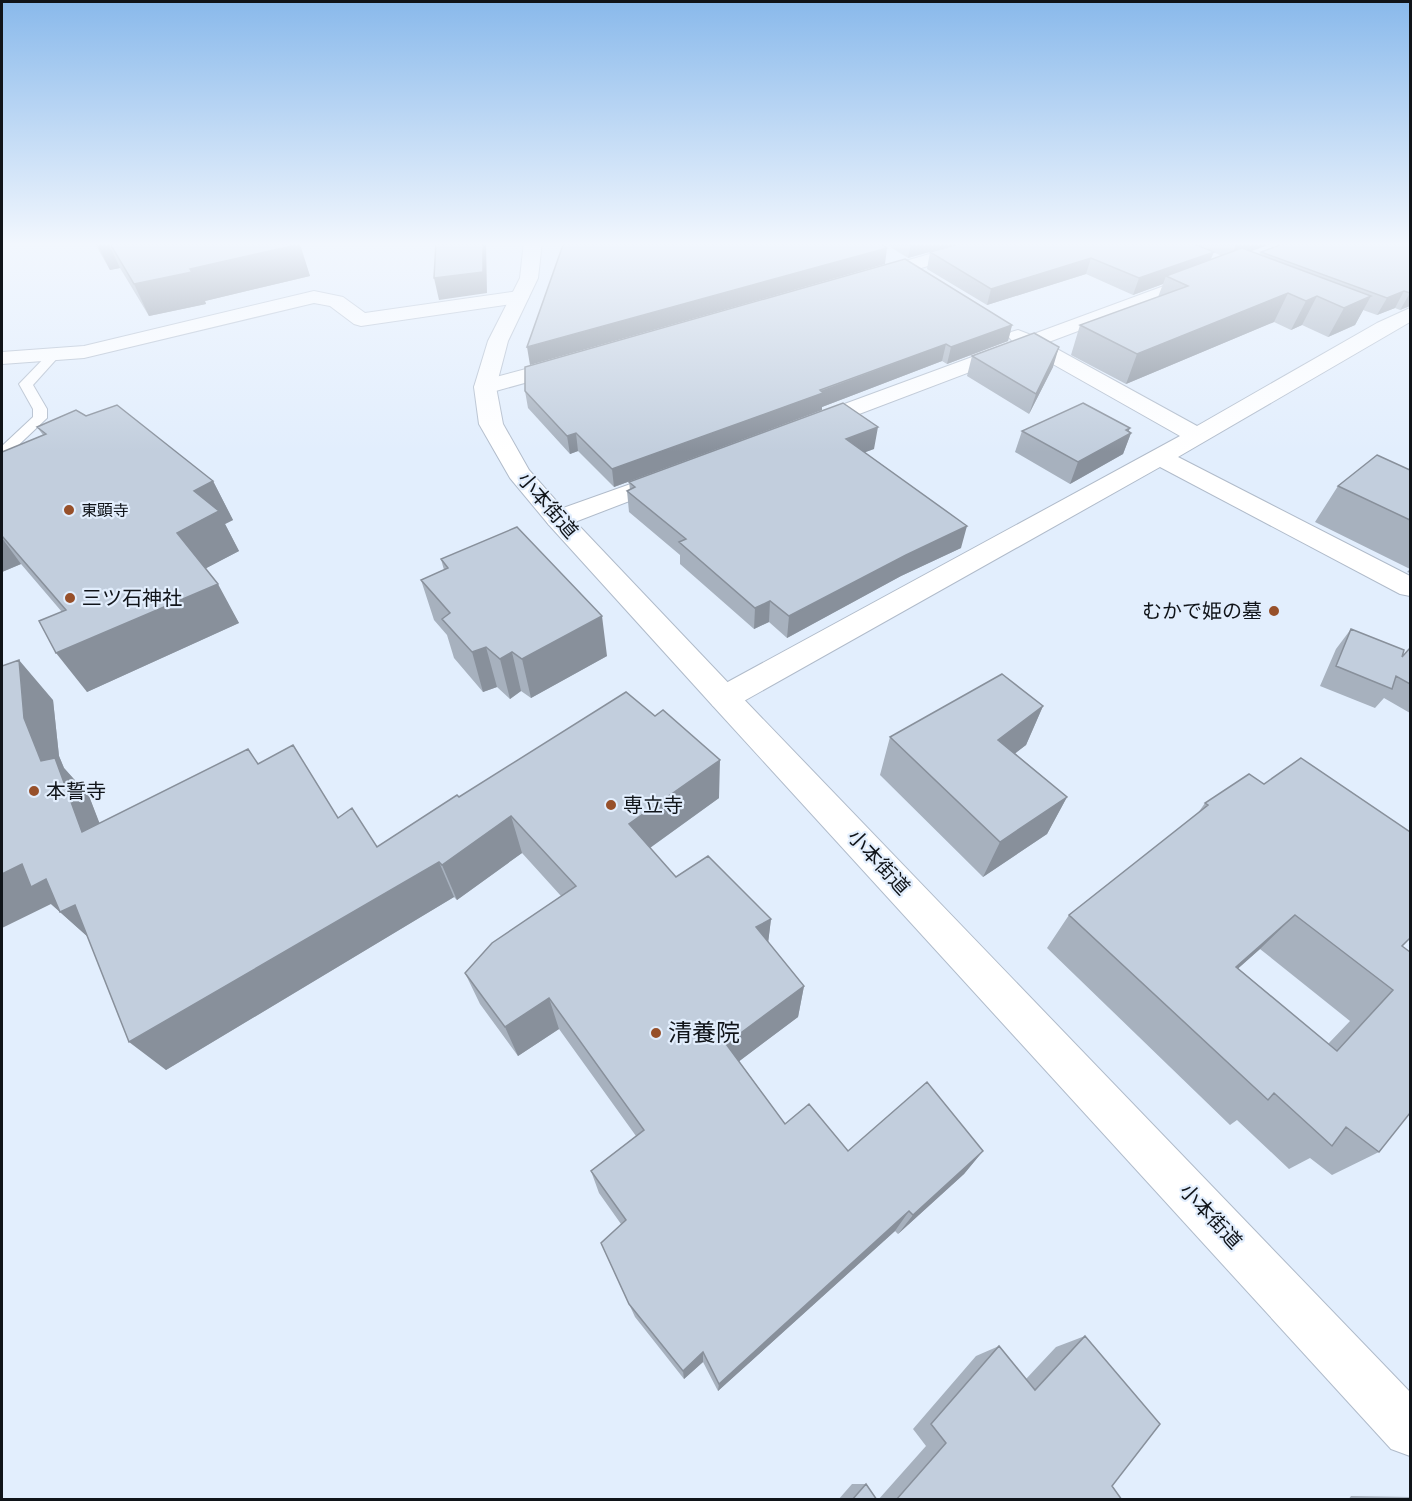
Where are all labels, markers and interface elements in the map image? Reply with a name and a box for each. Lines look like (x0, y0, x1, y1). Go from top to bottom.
street label: 小本街道 (511, 466, 585, 544)
place label: 東顕寺 (81, 499, 129, 521)
marker: 東顕寺 (62, 503, 76, 517)
place label: 三ツ石神社 (82, 584, 182, 612)
marker: 三ツ石神社 (63, 591, 77, 605)
place label: むかで姫の墓 (1142, 597, 1262, 625)
marker: むかで姫の墓 (1267, 604, 1281, 618)
place label: 本誓寺 (46, 777, 106, 805)
marker: 本誓寺 (27, 784, 41, 798)
place label: 専立寺 (623, 791, 683, 819)
marker: 専立寺 (604, 798, 618, 812)
street label: 小本街道 (841, 823, 917, 901)
place label: 清養院 (668, 1016, 740, 1049)
marker: 清養院 (649, 1026, 663, 1040)
street label: 小本街道 (1173, 1177, 1249, 1255)

